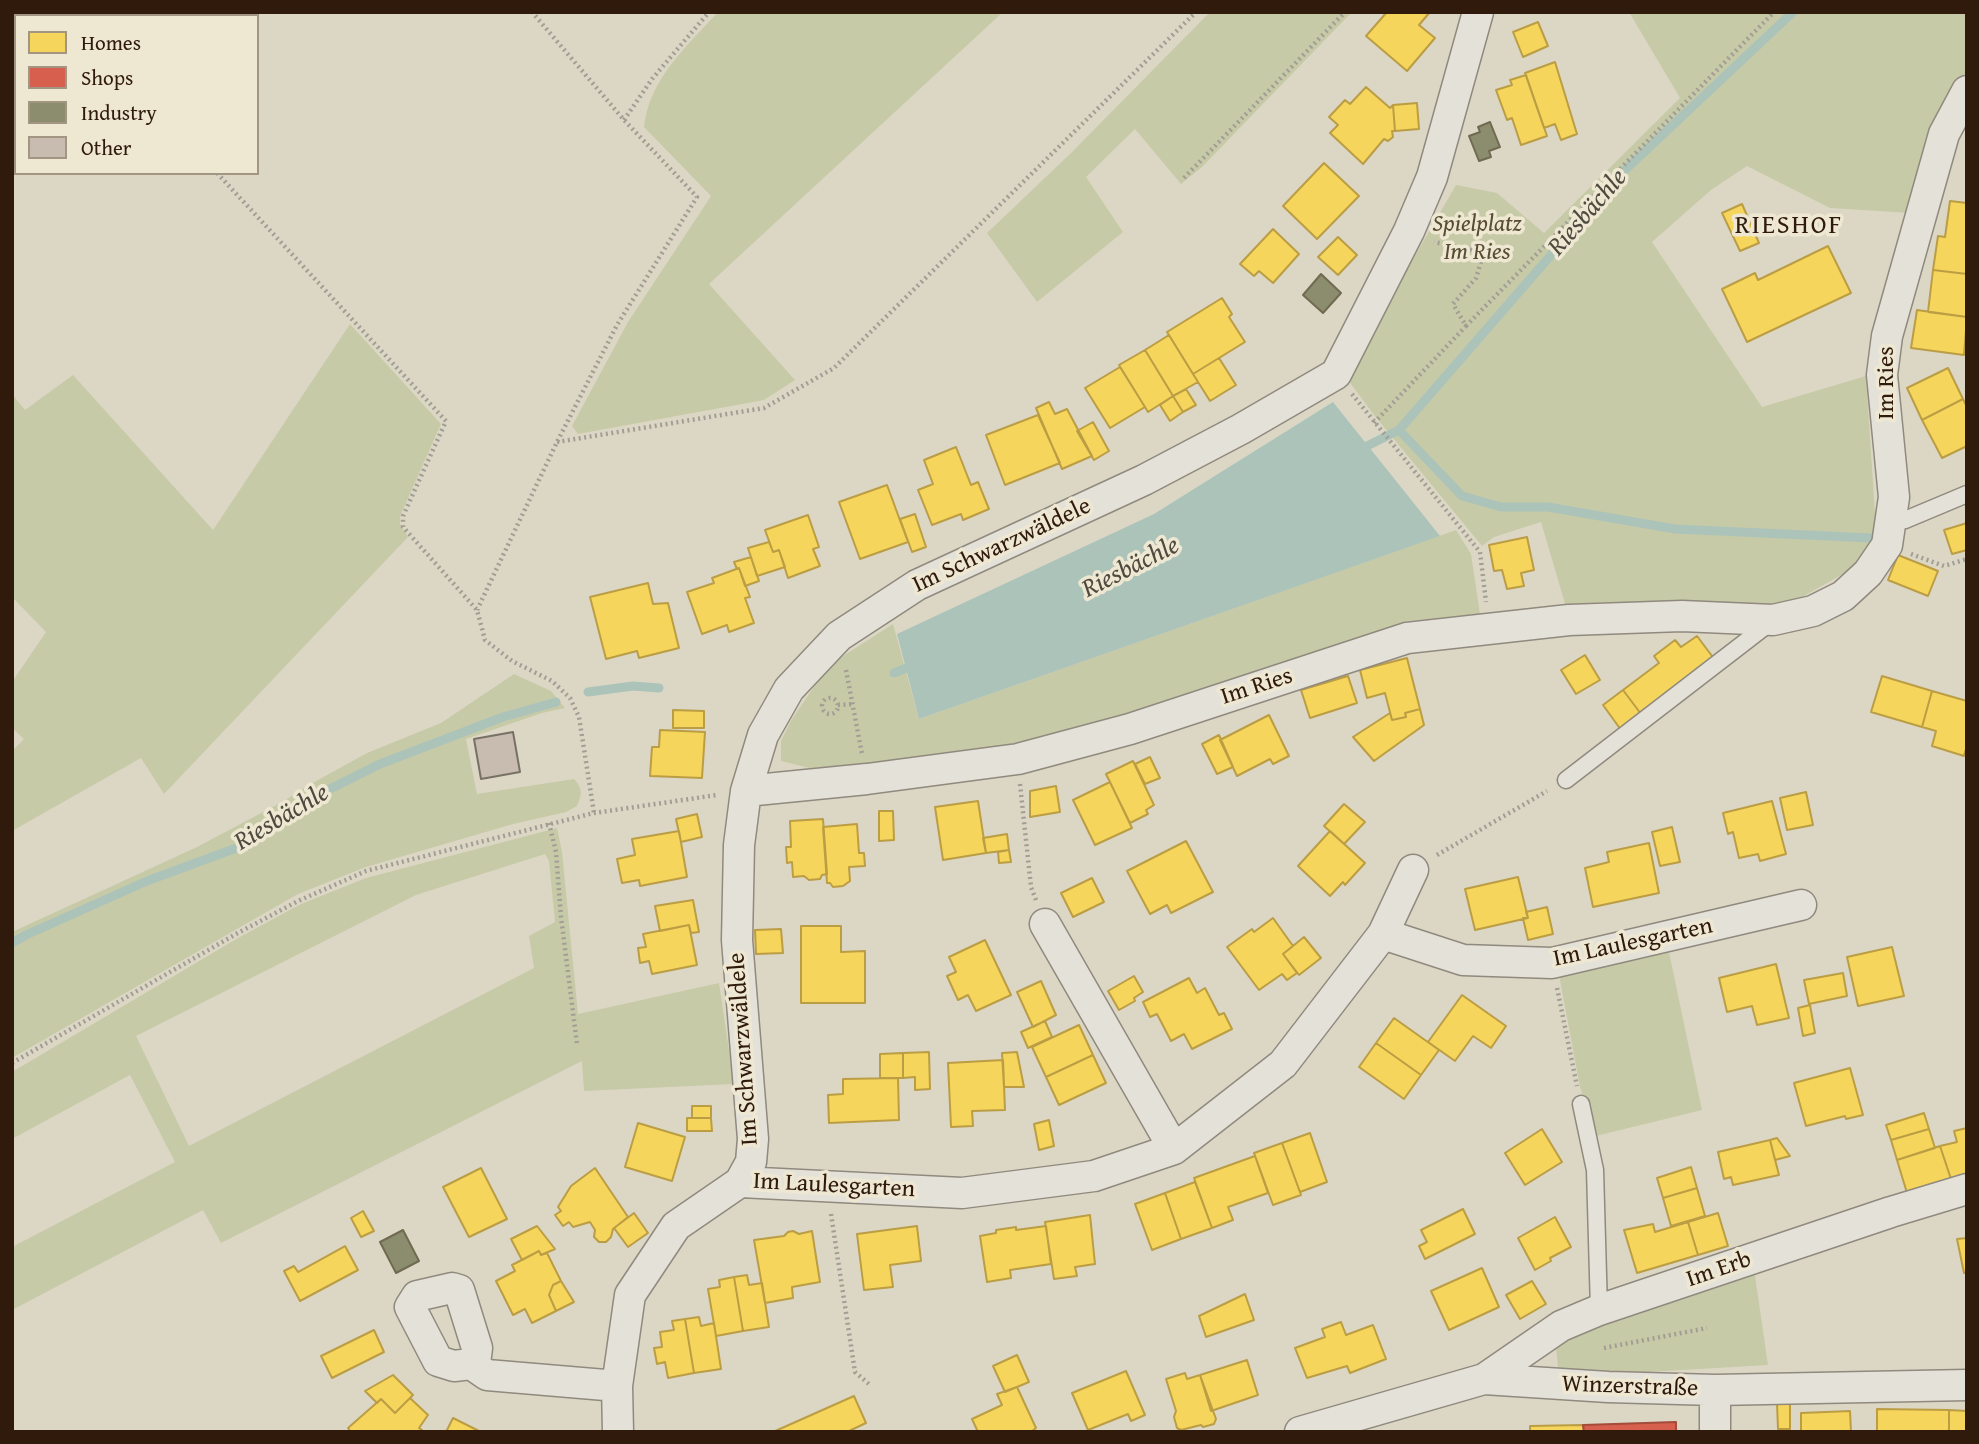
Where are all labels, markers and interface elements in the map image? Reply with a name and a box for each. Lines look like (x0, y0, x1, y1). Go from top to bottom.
legend (14, 14, 259, 175)
text: Homes (81, 27, 141, 58)
text: Shops (81, 62, 133, 93)
text: Industry (81, 97, 157, 128)
text: Other (81, 132, 131, 163)
water label: Riesbächle (1542, 163, 1634, 263)
district label: RIESHOF (1736, 210, 1842, 242)
park label: Spielplatz Im Ries (1432, 211, 1522, 267)
street label: Im Ries (1873, 346, 1901, 420)
street label: Im Schwarzwäldele (908, 492, 1096, 600)
water label: Riesbächle (1077, 530, 1185, 606)
street label: Im Ries (1218, 662, 1296, 712)
water label: Riesbächle (229, 778, 335, 858)
street label: Im Laulesgarten (1551, 912, 1715, 974)
street label: Im Schwarzwäldele (723, 952, 765, 1146)
street label: Im Laulesgarten (752, 1167, 916, 1205)
street label: Im Erb (1683, 1246, 1755, 1294)
street label: Winzerstraße (1561, 1370, 1699, 1404)

